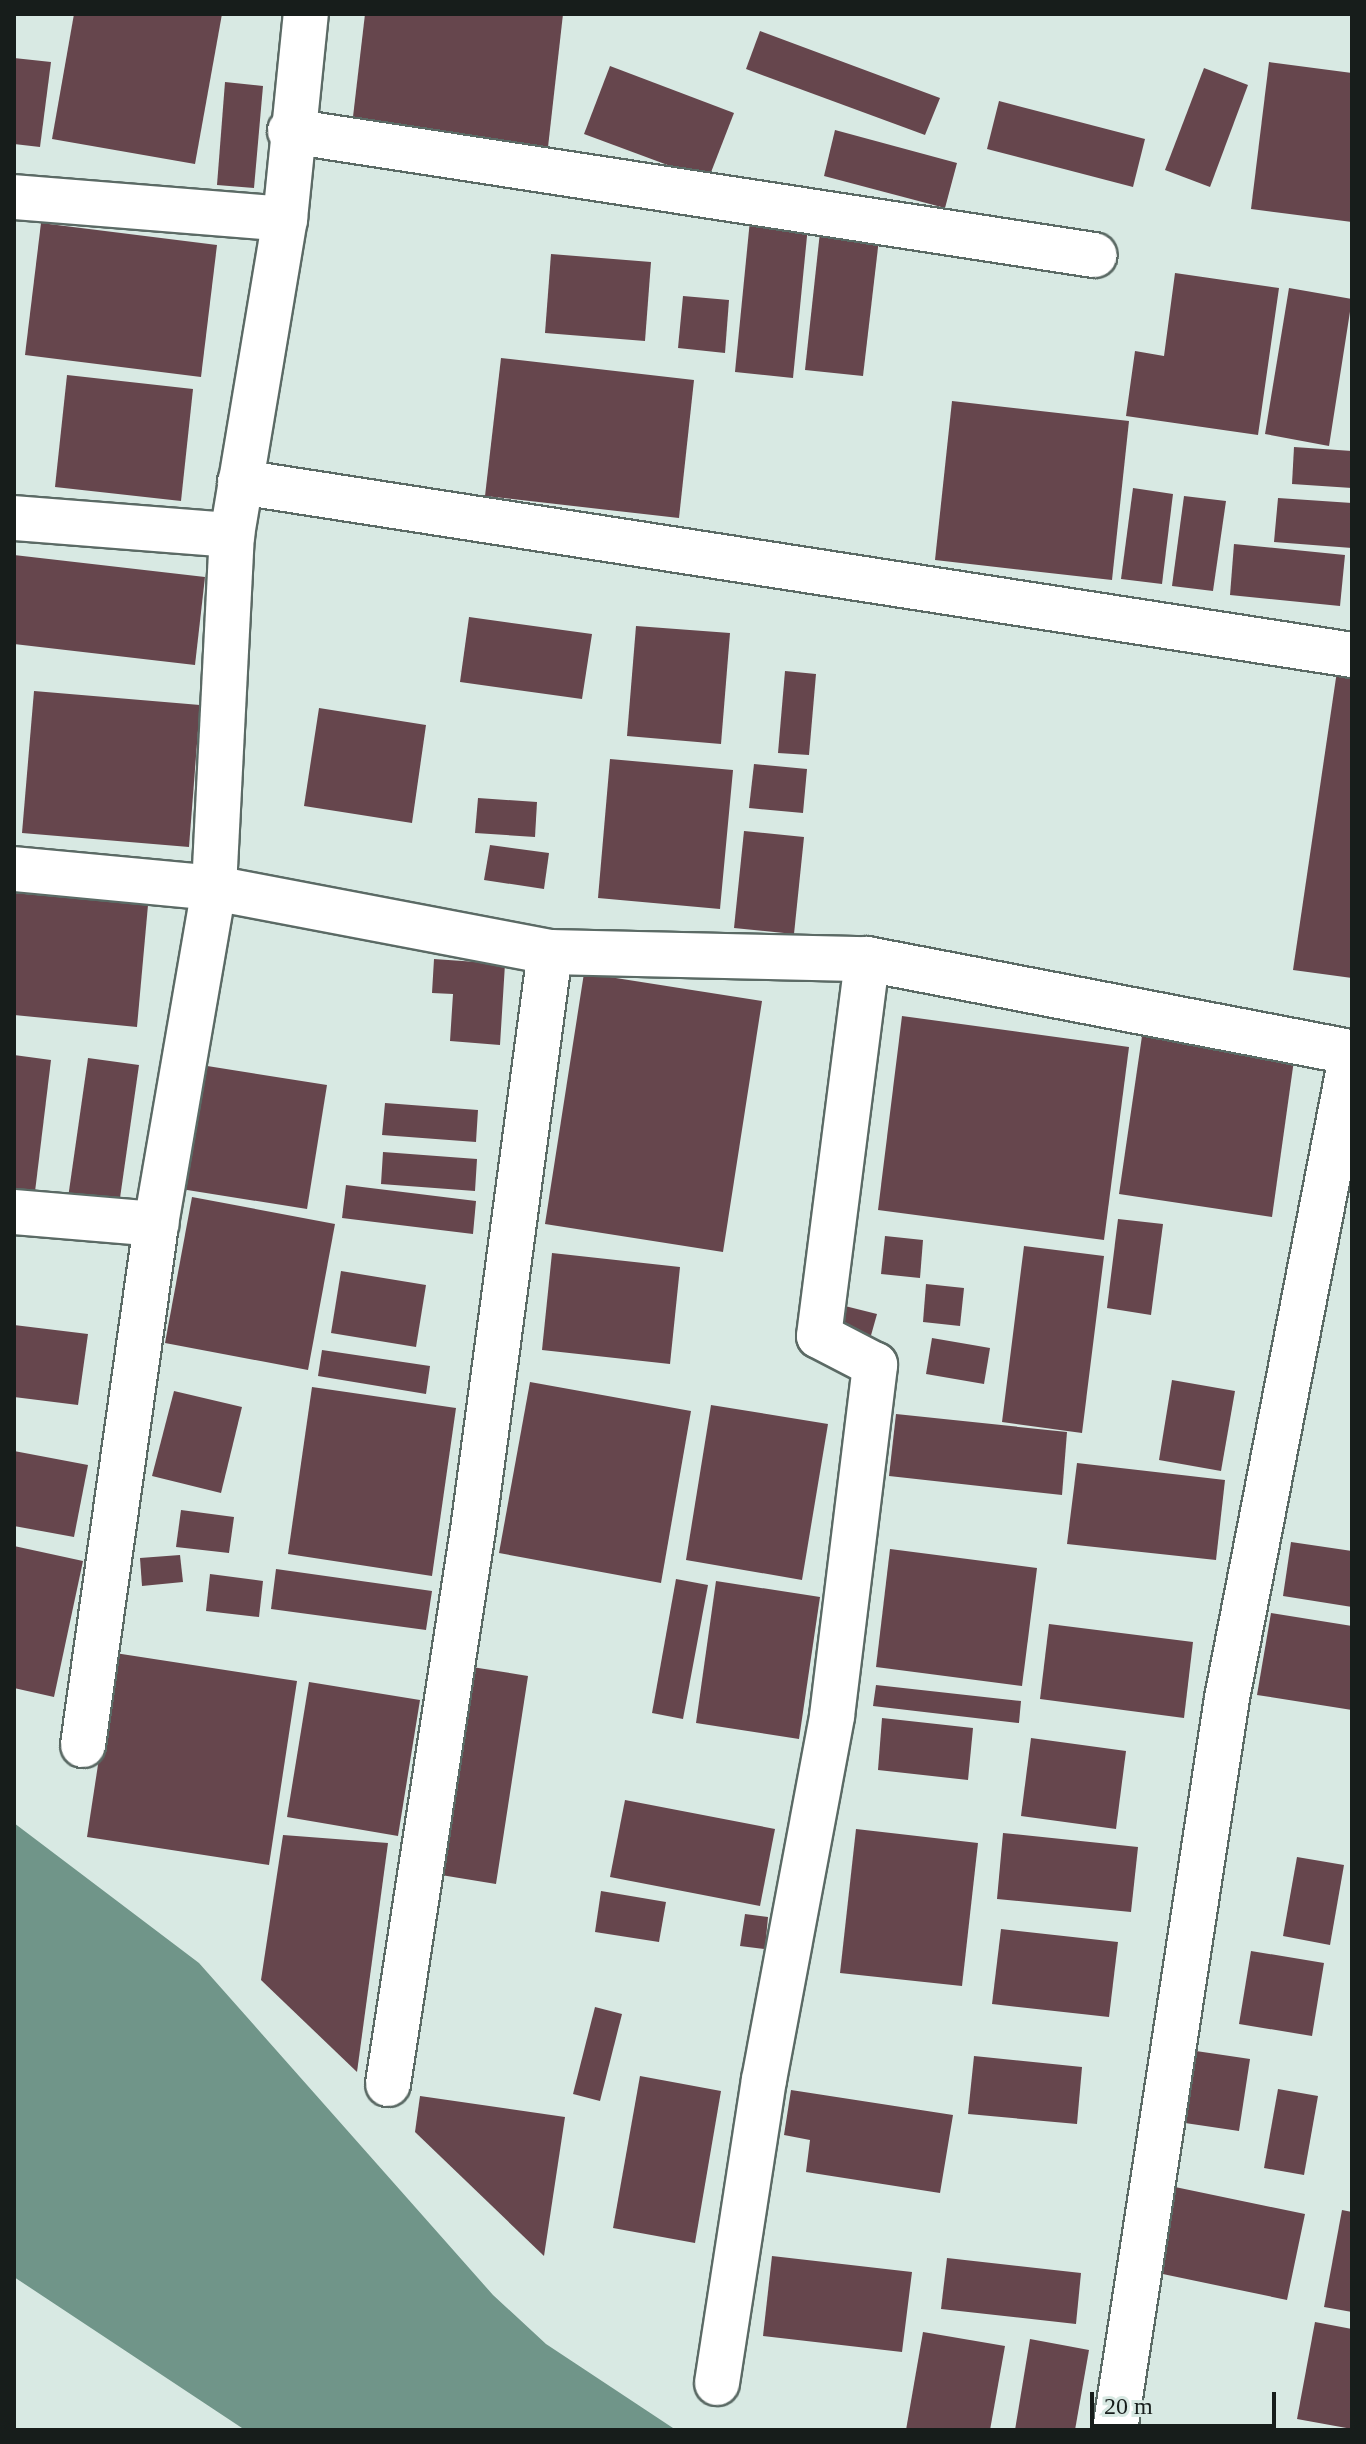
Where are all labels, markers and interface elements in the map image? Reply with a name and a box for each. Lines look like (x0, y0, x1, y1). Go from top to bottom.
scale bar (1094, 2376, 1280, 2426)
text: 20 m (1104, 2393, 1153, 2419)

